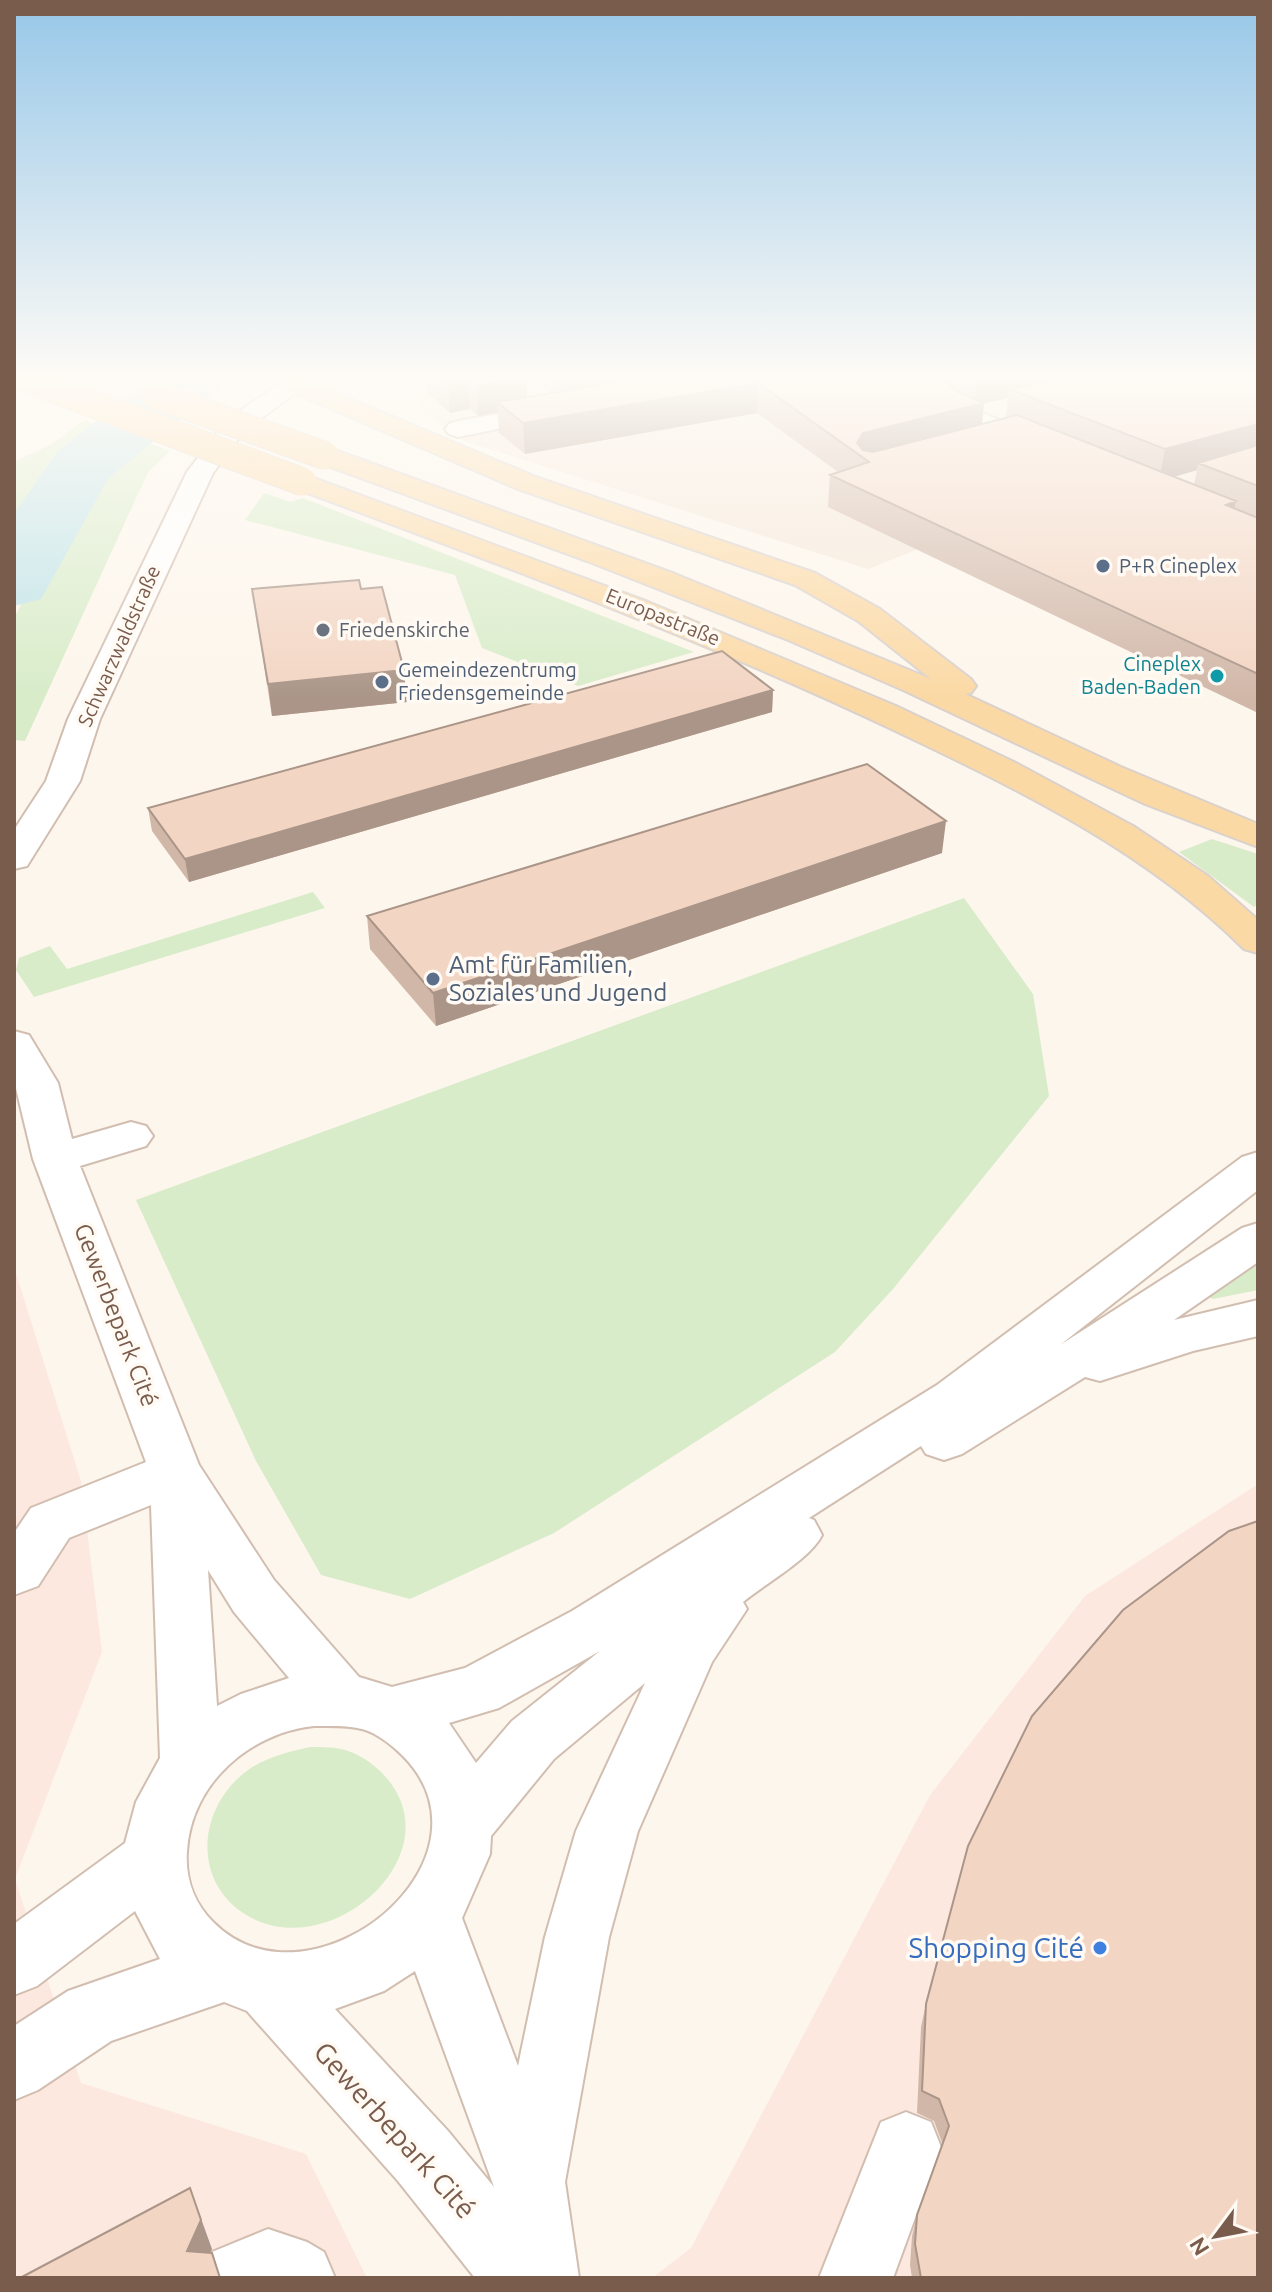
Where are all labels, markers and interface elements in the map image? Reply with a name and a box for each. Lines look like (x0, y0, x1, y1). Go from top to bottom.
place label: P+R Cineplex (1119, 554, 1237, 577)
marker: P+R Cineplex (1094, 557, 1112, 575)
street label: Schwarzwaldstraße (73, 562, 164, 730)
street label: Europastraße (603, 583, 724, 650)
place label: Friedenskirche (339, 618, 470, 641)
marker: Friedenskirche (314, 621, 332, 639)
place label: Cineplex Baden-Baden (1081, 652, 1201, 698)
place label: Gemeindezentrumg Friedensgemeinde (398, 658, 577, 704)
marker: Cineplex Baden-Baden (1208, 667, 1226, 685)
marker: Gemeindezentrumg Friedensgemeinde (373, 673, 391, 691)
place label: Amt für Familien, Soziales und Jugend (449, 951, 667, 1006)
marker: Amt für Familien, Soziales und Jugend (424, 970, 442, 988)
street label: Gewerbepark Cité (69, 1220, 164, 1410)
place label: Shopping Cité (909, 1932, 1084, 1963)
marker: Shopping Cité (1091, 1939, 1109, 1957)
street label: Gewerbepark Cité (308, 2035, 482, 2224)
north arrow (1176, 2196, 1256, 2276)
text: N (1184, 2233, 1214, 2260)

